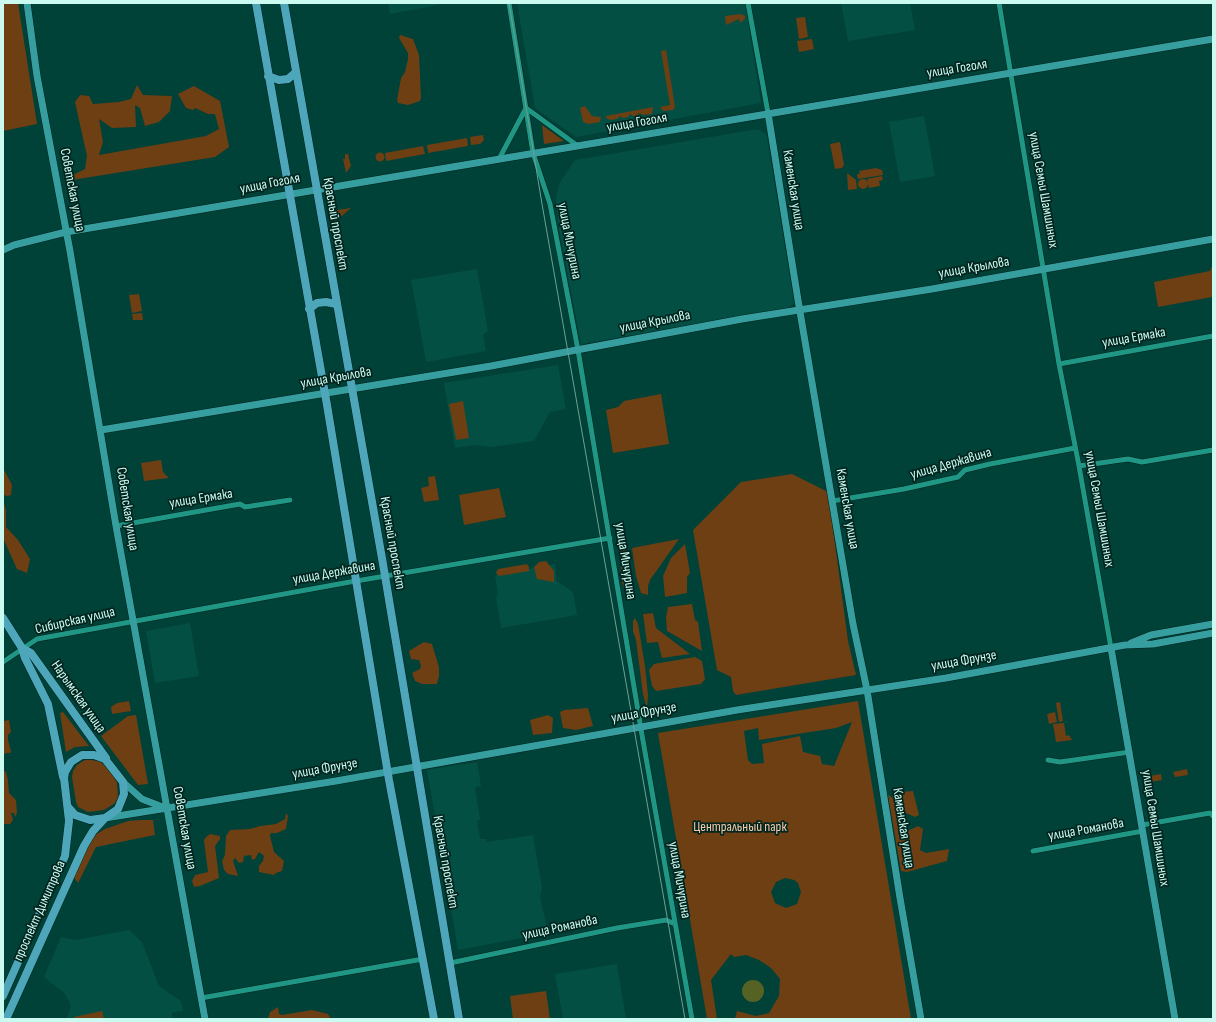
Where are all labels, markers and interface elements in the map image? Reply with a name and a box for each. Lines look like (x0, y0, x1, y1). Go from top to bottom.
street label: улица Гоголя (926, 56, 988, 82)
street label: улица Гоголя (606, 109, 668, 137)
street label: улица Семьи Шамшиных (1025, 131, 1061, 249)
street label: Советская улица (56, 147, 88, 233)
street label: Каменская улица (778, 149, 808, 231)
street label: улица Гоголя (238, 170, 302, 198)
street label: Красный проспект (319, 176, 351, 272)
street label: улица Мичурина (553, 201, 585, 281)
street label: улица Крылова (937, 254, 1011, 282)
street label: улица Крылова (618, 307, 692, 337)
street label: улица Ермака (1101, 324, 1167, 352)
street label: улица Крылова (299, 364, 373, 392)
street label: улица Державина (909, 444, 993, 484)
street label: улица Семьи Шамшиных (1081, 450, 1117, 568)
street label: Советская улица (112, 466, 142, 552)
street label: Каменская улица (832, 468, 862, 550)
street label: улица Ермака (168, 486, 234, 512)
street label: Красный проспект (376, 495, 408, 591)
street label: улица Мичурина (611, 521, 639, 601)
street label: улица Державина (291, 557, 377, 589)
street label: Сибирская улица (34, 604, 116, 638)
street label: улица Фрунзе (930, 647, 998, 675)
street label: Нарымская улица (47, 658, 109, 736)
street label: улица Фрунзе (610, 699, 678, 727)
street label: улица Фрунзе (291, 755, 359, 783)
street label: улица Семьи Шамшиных (1137, 769, 1173, 887)
street label: Советская улица (168, 785, 200, 871)
street label: Каменская улица (888, 787, 918, 869)
street label: Красный проспект (429, 814, 461, 910)
street label: улица Романова (1047, 815, 1125, 845)
park label: Центральный парк (693, 819, 787, 835)
street label: улица Мичурина (664, 840, 694, 920)
street label: проспект Димитрова (10, 858, 70, 964)
street label: улица Романова (521, 912, 599, 944)

